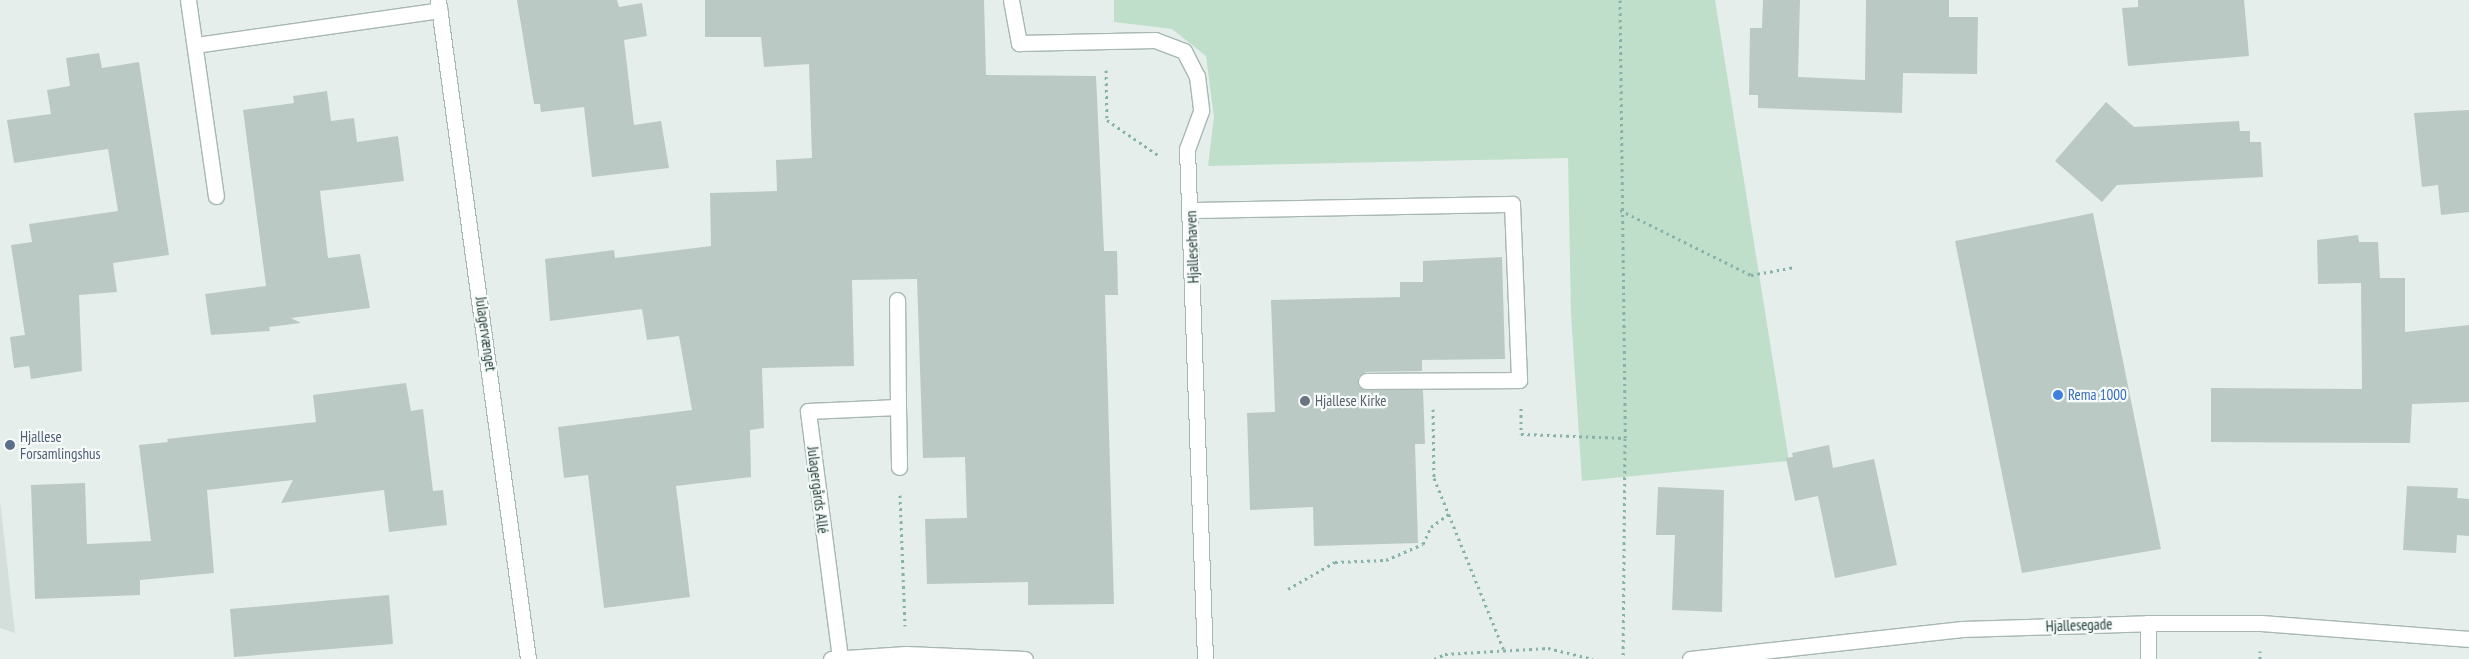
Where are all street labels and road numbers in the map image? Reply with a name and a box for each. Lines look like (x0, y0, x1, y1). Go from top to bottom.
street label: Hjallesehaven (1182, 210, 1202, 284)
street label: Julagervænget (472, 295, 500, 373)
street label: Julagergårds Allé (804, 445, 832, 535)
street label: Hjallesegade (2045, 615, 2113, 635)

